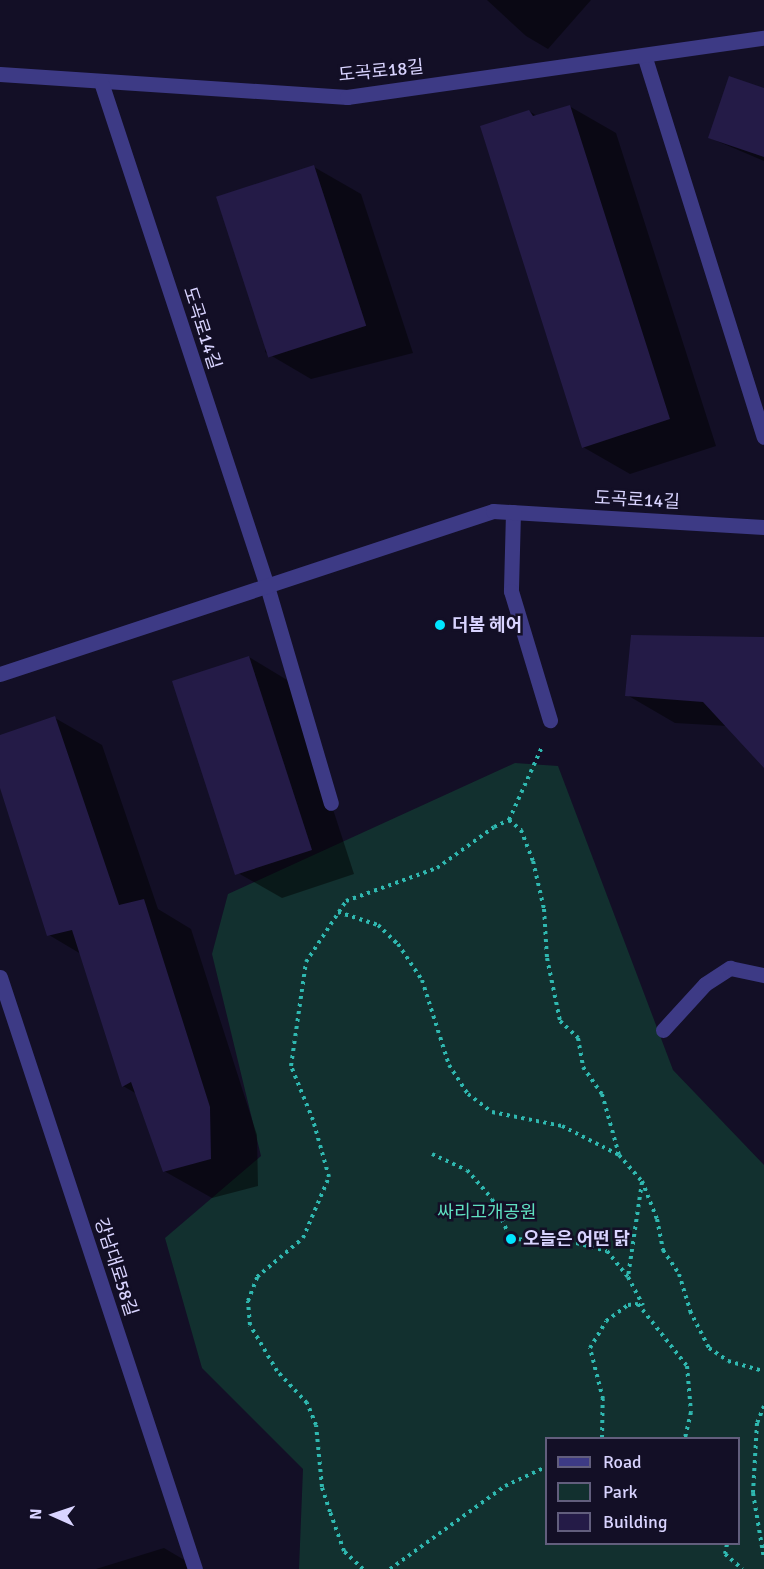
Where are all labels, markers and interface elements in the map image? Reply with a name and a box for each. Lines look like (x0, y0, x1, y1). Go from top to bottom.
street label: 도곡로18길 (337, 56, 425, 86)
street label: 도곡로14길 (178, 284, 226, 372)
street label: 도곡로14길 (594, 487, 680, 513)
place label: 더봄 헤어 (452, 614, 522, 636)
marker: 더봄 헤어 (433, 618, 447, 632)
park label: 싸리고개공원 (437, 1201, 537, 1223)
street label: 강남대로58길 (90, 1215, 142, 1319)
place label: 오늘은 어떤 닭 (523, 1228, 630, 1250)
marker: 오늘은 어떤 닭 (504, 1232, 518, 1246)
legend (545, 1437, 740, 1545)
text: Road (603, 1451, 642, 1473)
text: Park (603, 1481, 638, 1503)
north arrow (24, 1485, 84, 1545)
text: N (26, 1508, 46, 1520)
text: Building (603, 1511, 667, 1533)

